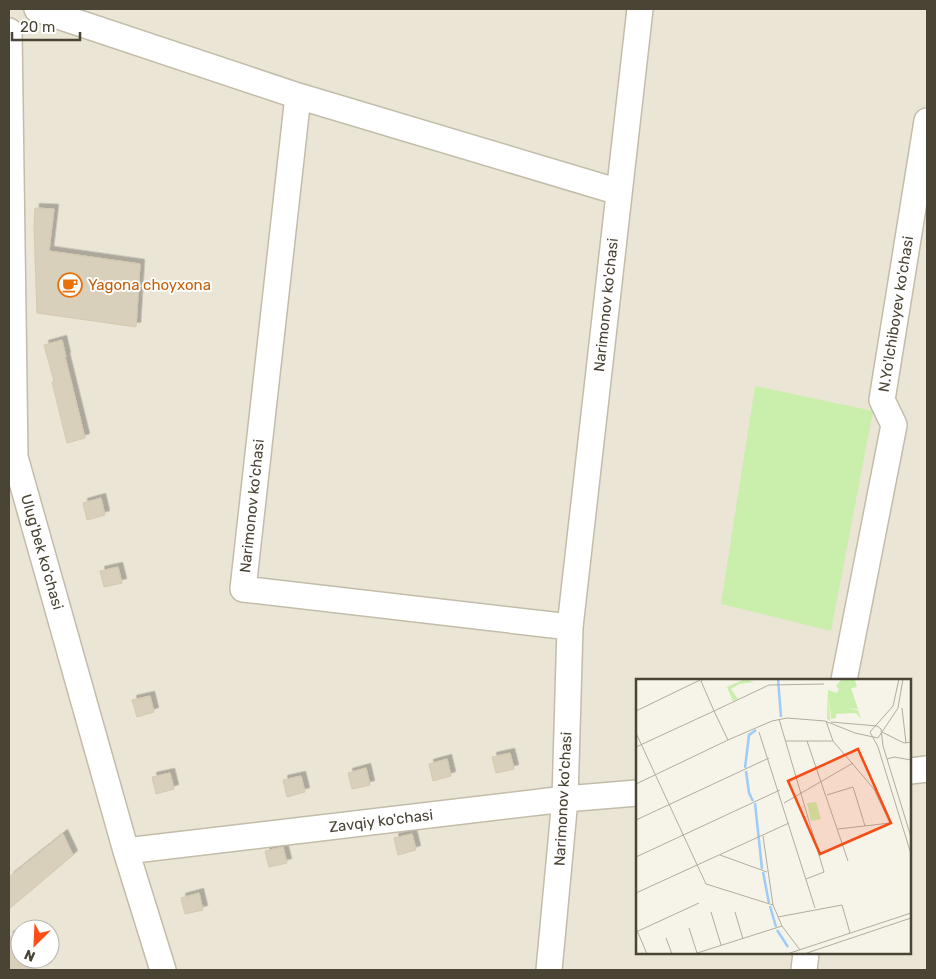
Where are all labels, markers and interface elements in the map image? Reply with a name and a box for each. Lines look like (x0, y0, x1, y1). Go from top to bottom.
scale bar (12, 10, 80, 42)
text: 20 m (20, 18, 55, 36)
street label: N.Yo'lchiboyev ko'chasi (875, 235, 917, 393)
street label: Narimonov ko'chasi (590, 237, 622, 373)
cafe icon: Yagona choyxona (57, 272, 83, 298)
place label: Yagona choyxona (88, 276, 211, 294)
street label: Narimonov ko'chasi (236, 438, 268, 574)
street label: Ulug'bek ko'chasi (17, 492, 67, 612)
inset map (636, 679, 911, 954)
street label: Narimonov ko'chasi (550, 731, 576, 867)
street label: Zavqiy ko'chasi (328, 806, 434, 836)
north arrow (10, 919, 60, 969)
text: N (22, 946, 38, 965)

